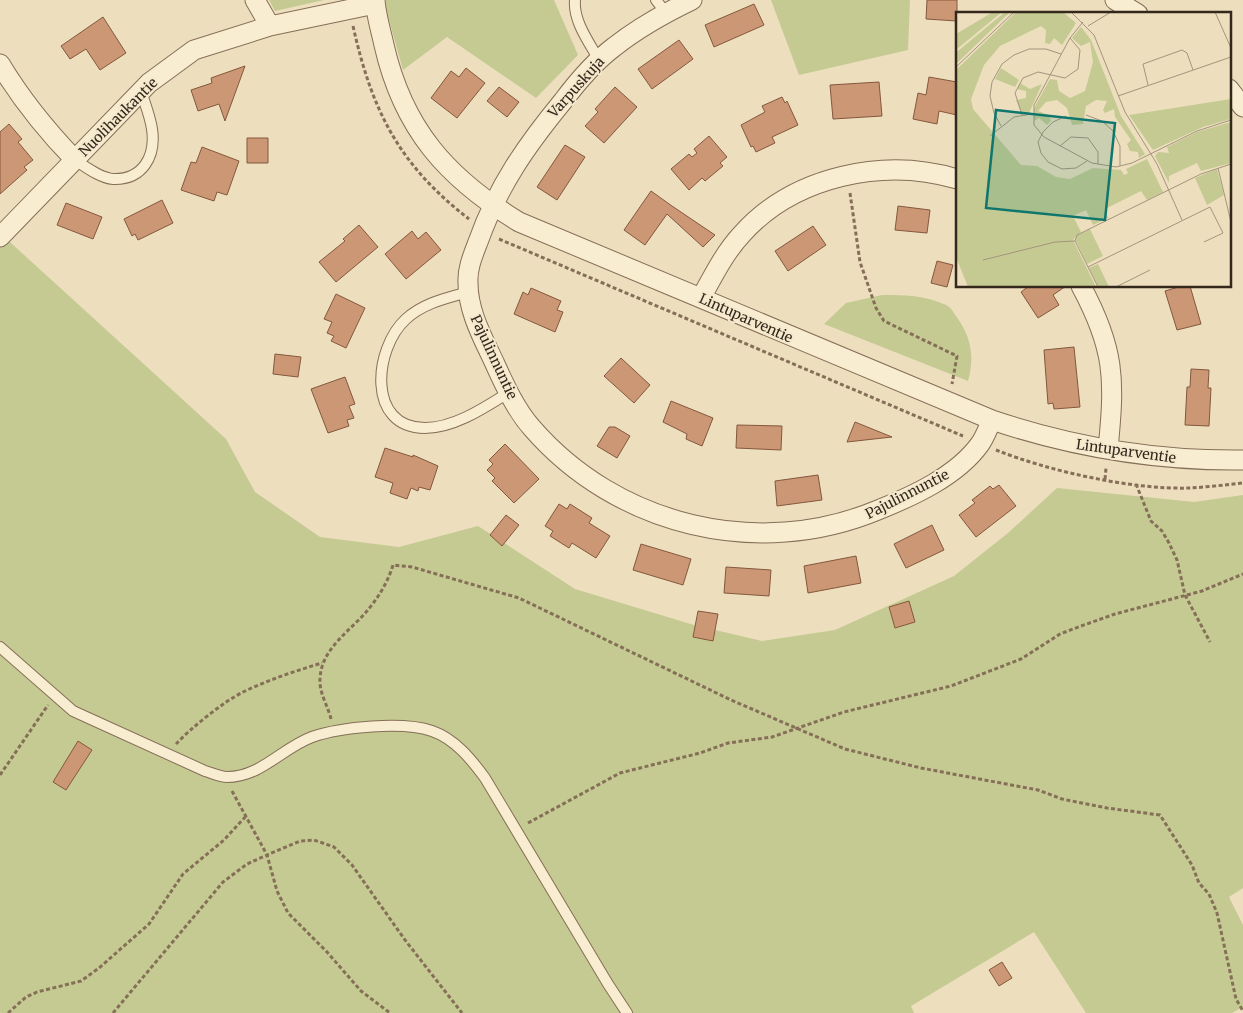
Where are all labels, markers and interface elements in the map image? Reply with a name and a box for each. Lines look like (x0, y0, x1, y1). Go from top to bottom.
inset map (956, 12, 1230, 288)
street label: Varpuskuja (543, 53, 608, 122)
street label: Nuolihaukantie (75, 74, 161, 160)
street label: Lintuparventie (696, 289, 796, 347)
street label: Pajulinnuntie (467, 312, 521, 402)
street label: Lintuparventie (1075, 435, 1177, 467)
street label: Pajulinnuntie (862, 465, 952, 523)

